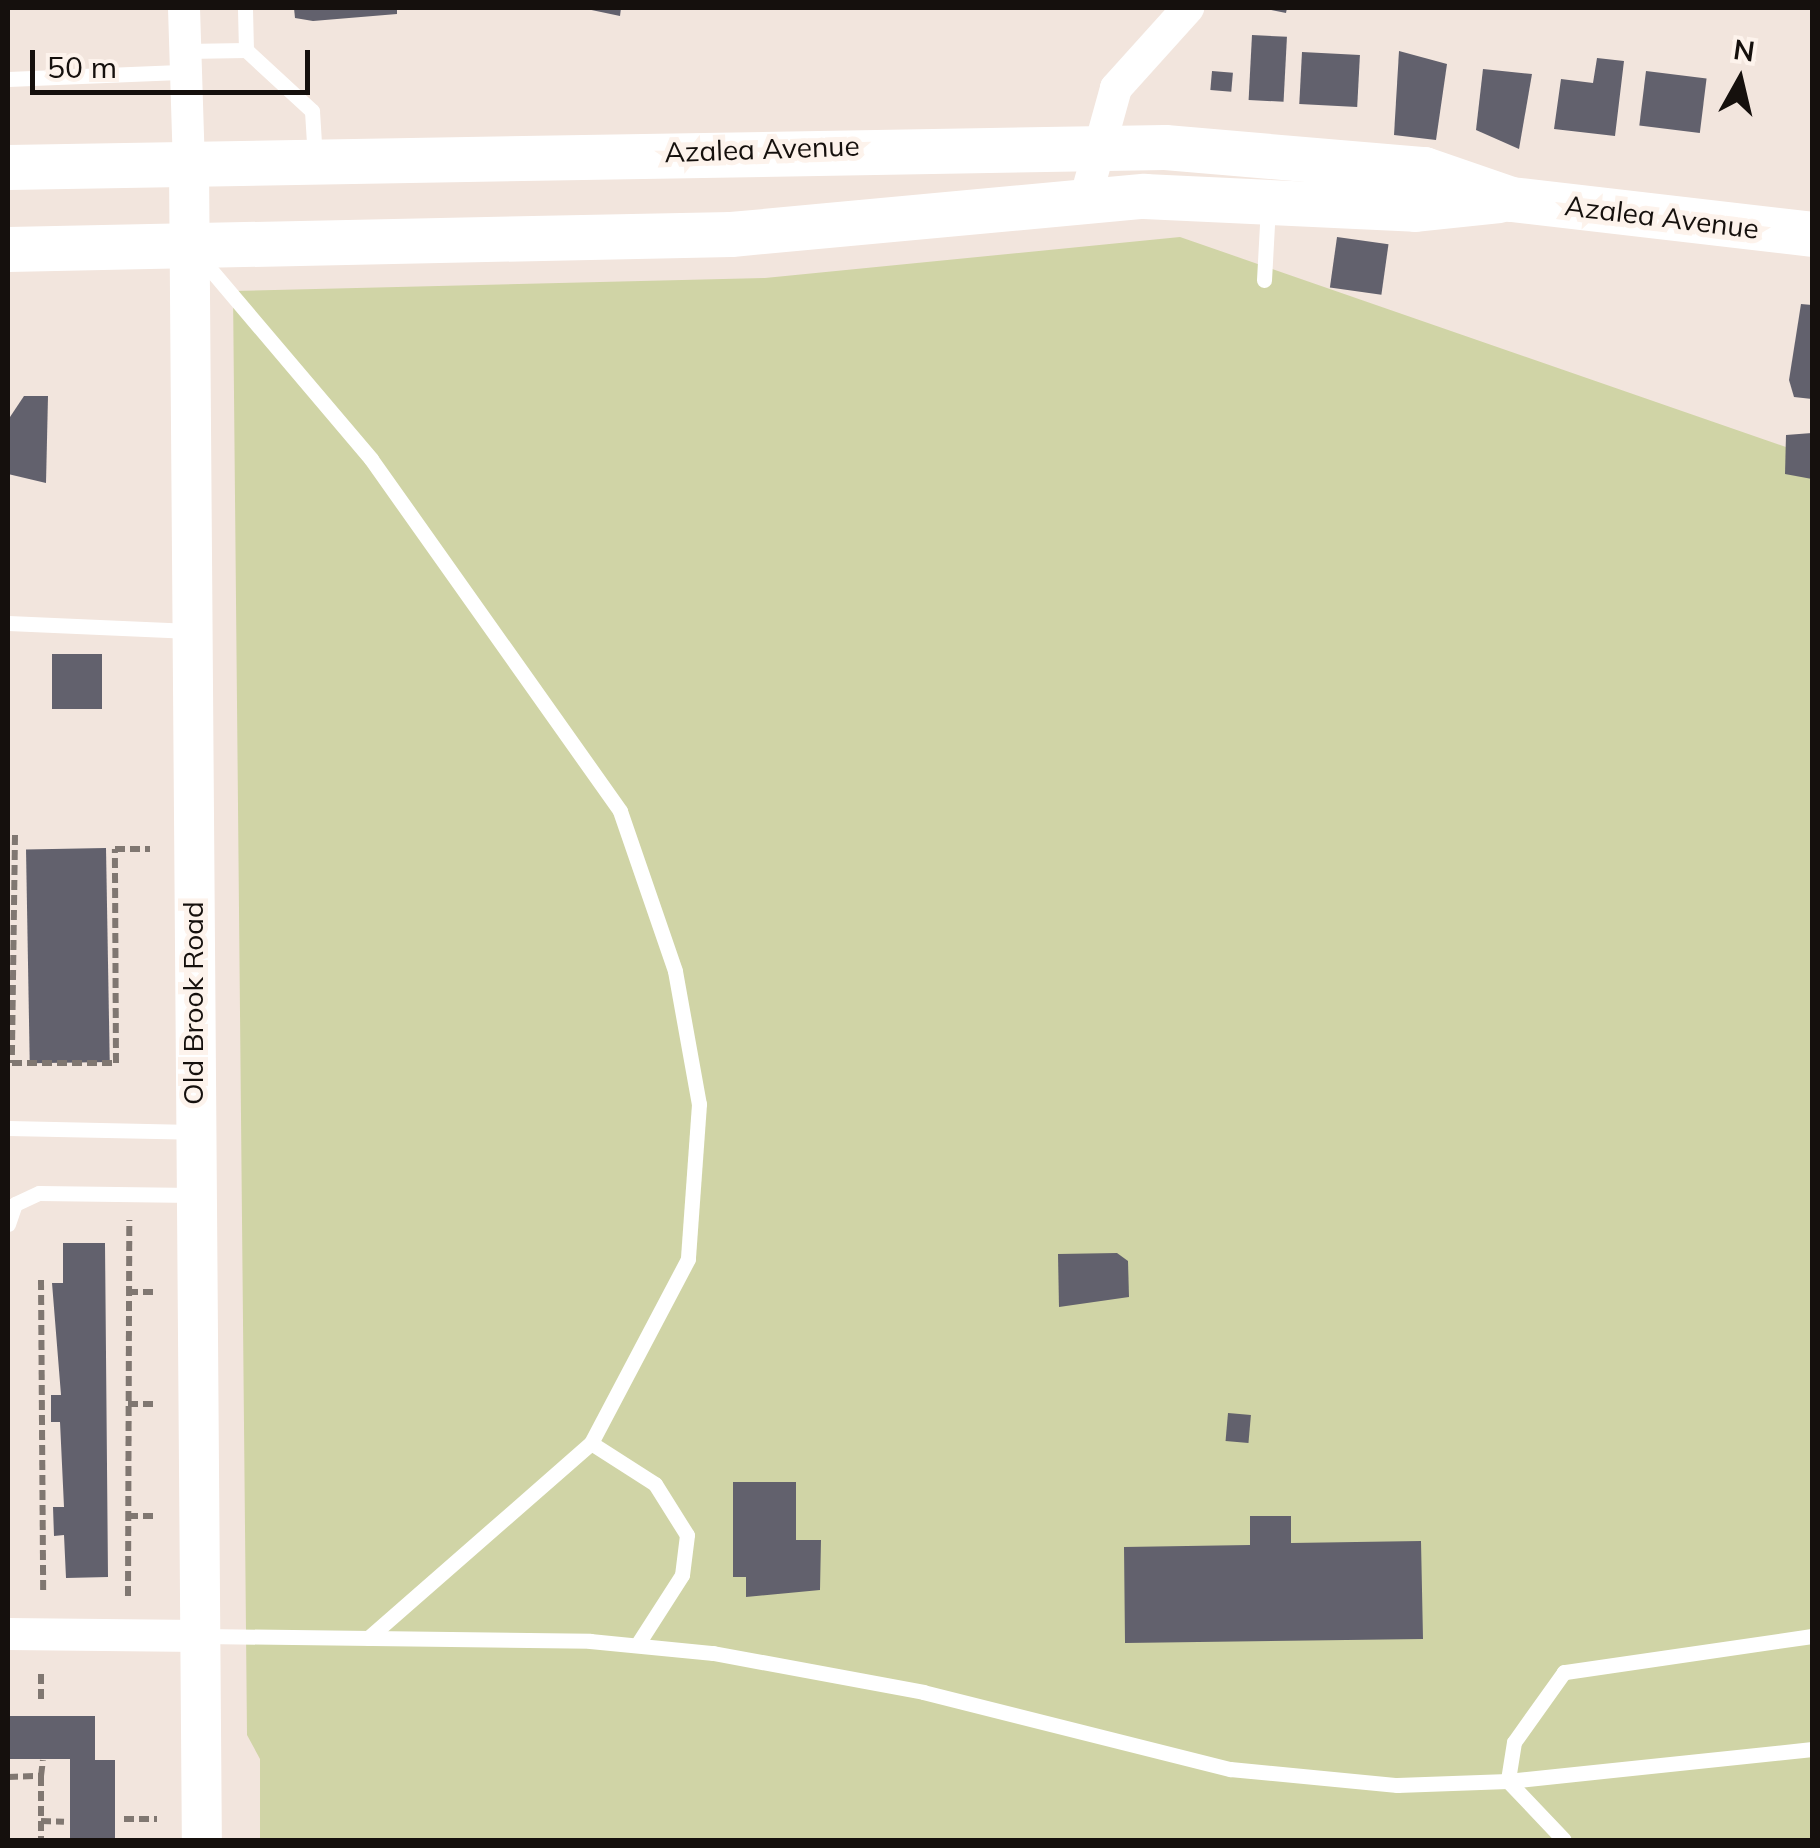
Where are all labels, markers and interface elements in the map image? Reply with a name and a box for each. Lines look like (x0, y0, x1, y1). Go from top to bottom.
scale bar (35, 30, 315, 92)
north arrow (1690, 30, 1790, 130)
text: N (1731, 31, 1757, 69)
text: 50 m (47, 48, 117, 86)
street label: Azalea Avenue (664, 129, 860, 169)
street label: Azalea Avenue (1563, 188, 1761, 246)
street label: Old Brook Road (176, 901, 210, 1105)

